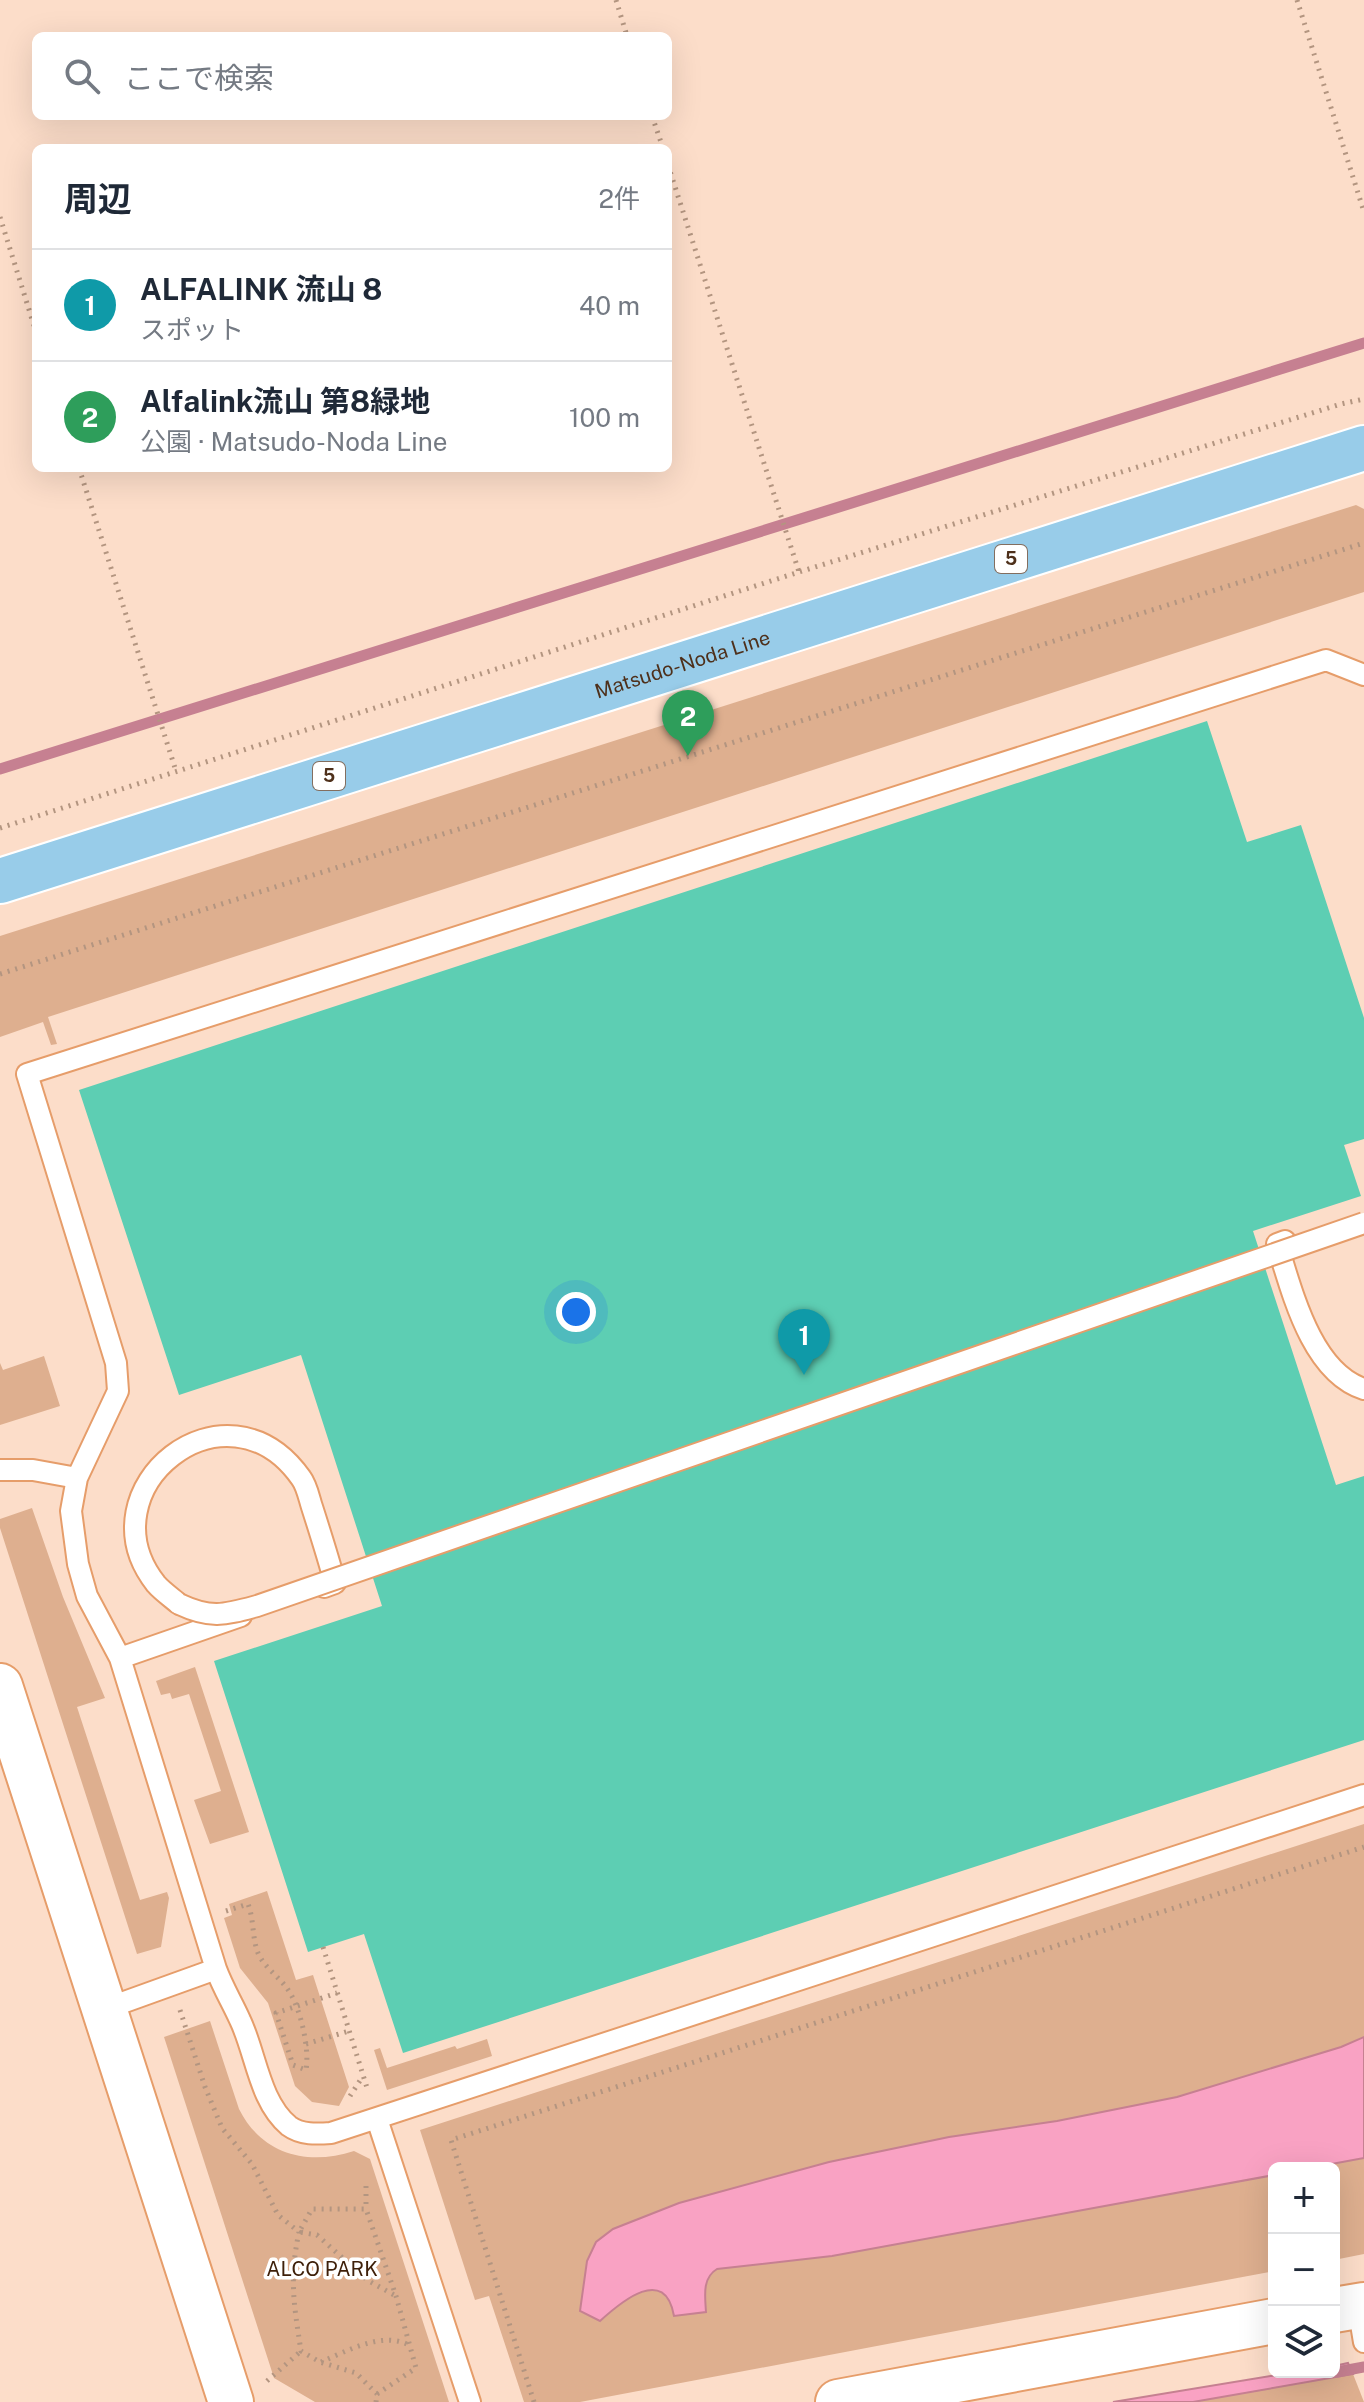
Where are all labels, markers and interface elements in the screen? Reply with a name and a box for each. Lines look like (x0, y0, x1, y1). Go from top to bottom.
search box (32, 32, 672, 120)
icon: search (60, 54, 104, 98)
text: ここで検索 (124, 60, 274, 96)
text: 周辺 (64, 179, 132, 219)
text: 2件 (599, 183, 640, 214)
text: ALFALINK 流山 8 (140, 271, 382, 307)
text: 1 (84, 290, 96, 321)
text: 40 m (579, 290, 640, 321)
text: スポット (140, 314, 244, 345)
text: Alfalink流山 第8緑地 (140, 383, 430, 419)
text: 2 (82, 402, 98, 433)
text: 100 m (569, 402, 640, 433)
text: 公園 · Matsudo-Noda Line (140, 426, 447, 457)
road number: 5 (995, 545, 1027, 573)
street label: Matsudo-Noda Line (592, 625, 773, 703)
pin: 2 (662, 690, 714, 756)
road number: 5 (313, 762, 345, 790)
your location (556, 1292, 596, 1332)
pin: 1 (778, 1309, 830, 1375)
map controls (1268, 2162, 1340, 2378)
button: + (1268, 2162, 1340, 2234)
button: − (1268, 2234, 1340, 2306)
park label: ALCO PARK (266, 2257, 378, 2281)
button: layers (1268, 2306, 1340, 2378)

